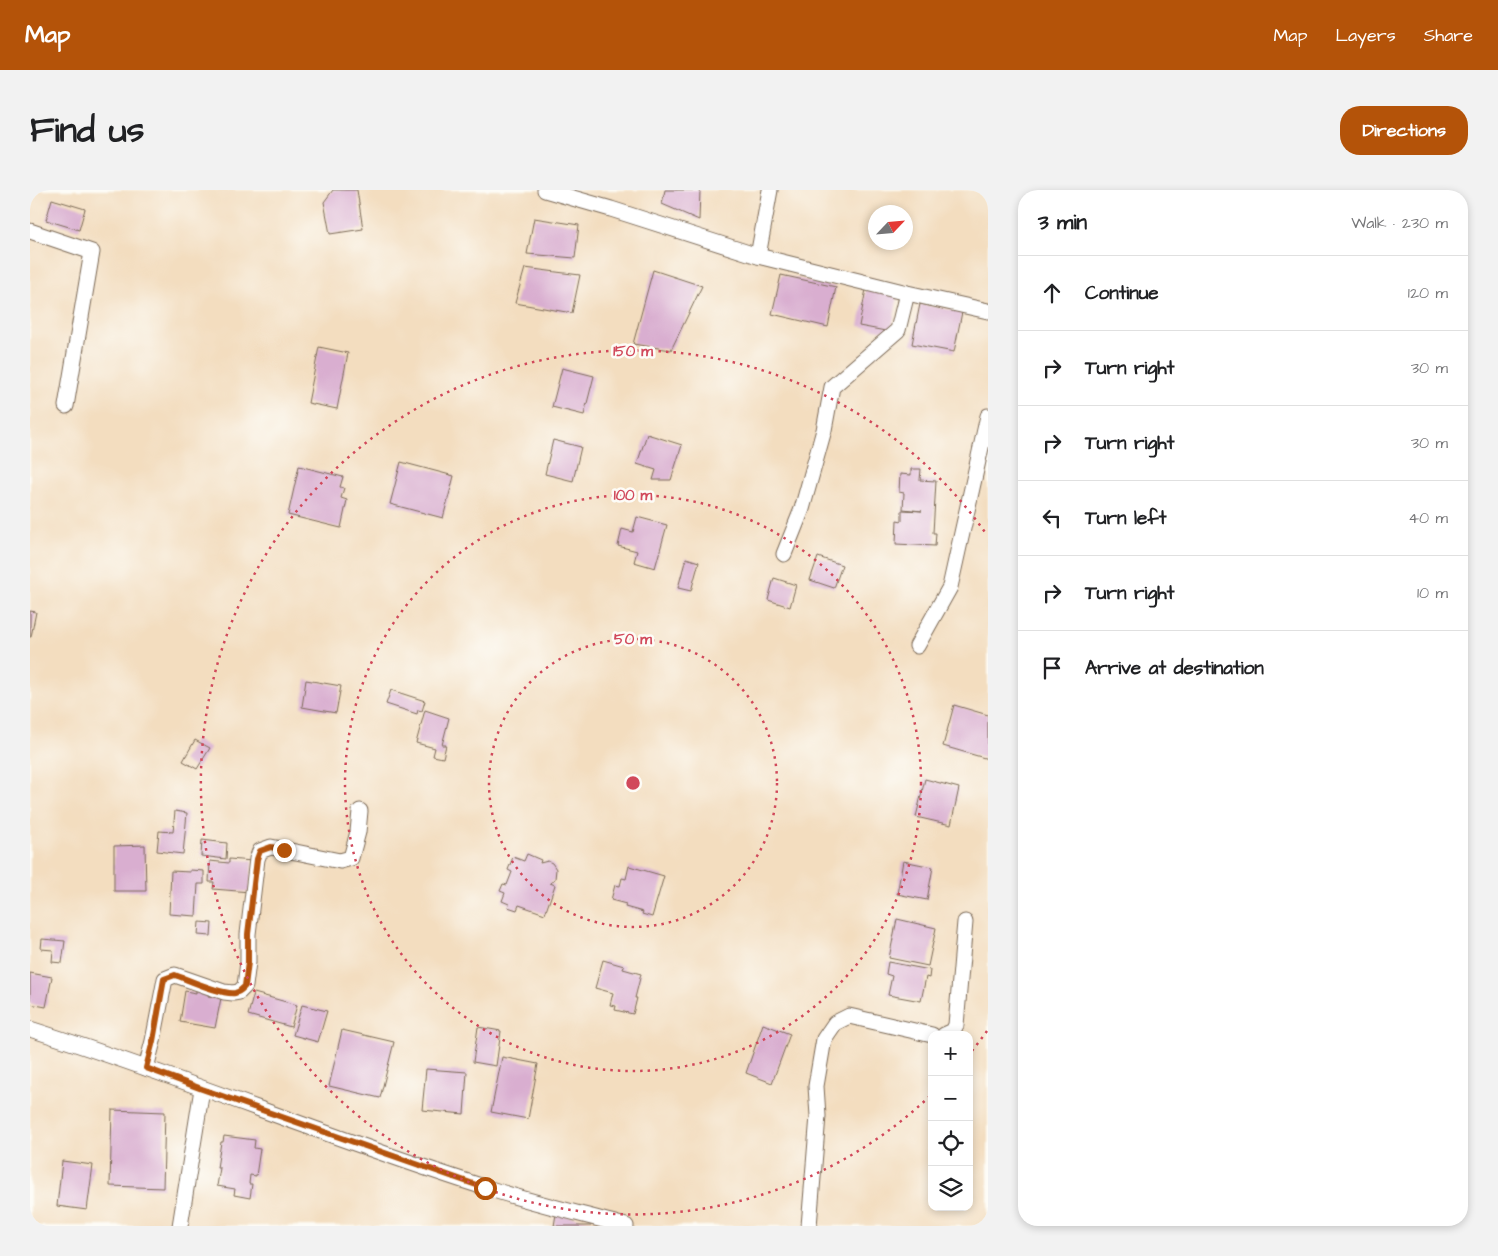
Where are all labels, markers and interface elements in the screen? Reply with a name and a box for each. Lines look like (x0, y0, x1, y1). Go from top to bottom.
text: Map (25, 18, 70, 52)
text: Map (1273, 23, 1307, 48)
text: Layers (1335, 23, 1396, 48)
text: Share (1424, 23, 1473, 48)
text: Find us (30, 106, 144, 155)
button: Directions (1340, 106, 1468, 155)
north arrow (868, 205, 913, 250)
text: 3 min (1038, 208, 1087, 237)
text: Walk · 230 m (1351, 212, 1448, 234)
icon: ahead (1038, 279, 1066, 307)
text: Continue (1085, 280, 1159, 307)
text: 120 m (1408, 282, 1448, 304)
text: 150 m (613, 341, 653, 362)
icon: right (1038, 354, 1066, 382)
text: Turn right (1085, 355, 1174, 382)
text: 30 m (1411, 357, 1448, 379)
icon: right (1038, 429, 1066, 457)
text: Turn right (1085, 430, 1174, 457)
text: 30 m (1411, 432, 1448, 454)
text: 100 m (614, 485, 653, 506)
icon: left (1038, 504, 1066, 532)
text: Turn left (1085, 505, 1166, 532)
text: 40 m (1408, 507, 1448, 529)
icon: right (1038, 579, 1066, 607)
text: Turn right (1085, 580, 1174, 607)
text: 10 m (1417, 582, 1448, 604)
text: 50 m (614, 629, 652, 650)
icon: arrive (1038, 654, 1066, 682)
text: Arrive at destination (1085, 655, 1264, 682)
centre of rings (624, 774, 642, 792)
route end (273, 839, 296, 862)
map controls (928, 1031, 973, 1211)
button: + (928, 1031, 973, 1076)
button: − (928, 1076, 973, 1121)
button: locate (928, 1121, 973, 1166)
button: layers (928, 1166, 973, 1211)
route start (474, 1177, 497, 1200)

